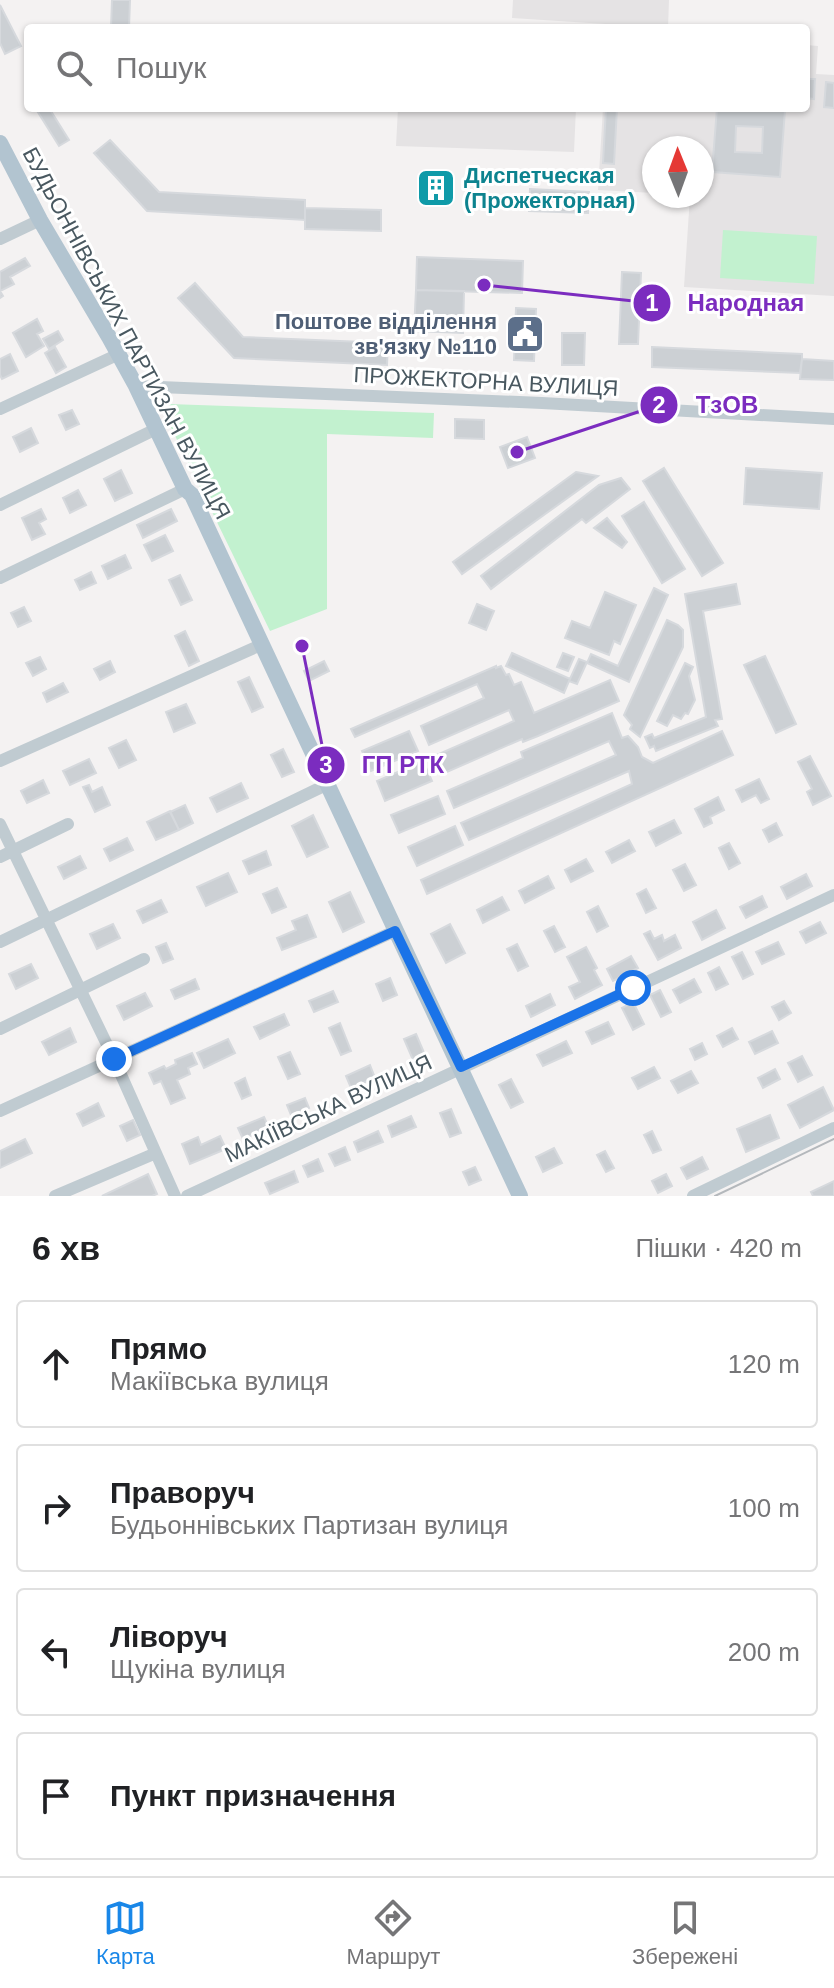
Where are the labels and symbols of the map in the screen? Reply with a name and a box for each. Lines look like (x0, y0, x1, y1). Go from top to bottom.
north arrow (642, 136, 714, 208)
street label: БУДЬОННІВСЬКИХ ПАРТИЗАН ВУЛИЦЯ (18, 143, 236, 523)
place label: Диспетческая (Прожекторная) (464, 163, 635, 213)
building icon: Диспетческая (Прожекторная) (415, 167, 457, 209)
callout: Народная (632, 279, 821, 327)
text: 1 (645, 289, 659, 316)
text: Народная (688, 289, 804, 316)
place label: Поштове відділення зв'язку №110 (275, 309, 497, 359)
public building icon: Поштове відділення зв'язку №110 (504, 313, 546, 355)
street label: ПРОЖЕКТОРНА ВУЛИЦЯ (353, 362, 619, 401)
callout: ТзОВ (639, 381, 774, 429)
text: 2 (652, 391, 666, 418)
text: ТзОВ (696, 391, 758, 418)
callout: ГП РТК (306, 741, 460, 789)
text: 3 (319, 751, 333, 778)
text: ГП РТК (362, 751, 445, 778)
route start (615, 970, 651, 1006)
route end (96, 1041, 132, 1077)
street label: МАКІЇВСЬКА ВУЛИЦЯ (221, 1049, 436, 1167)

